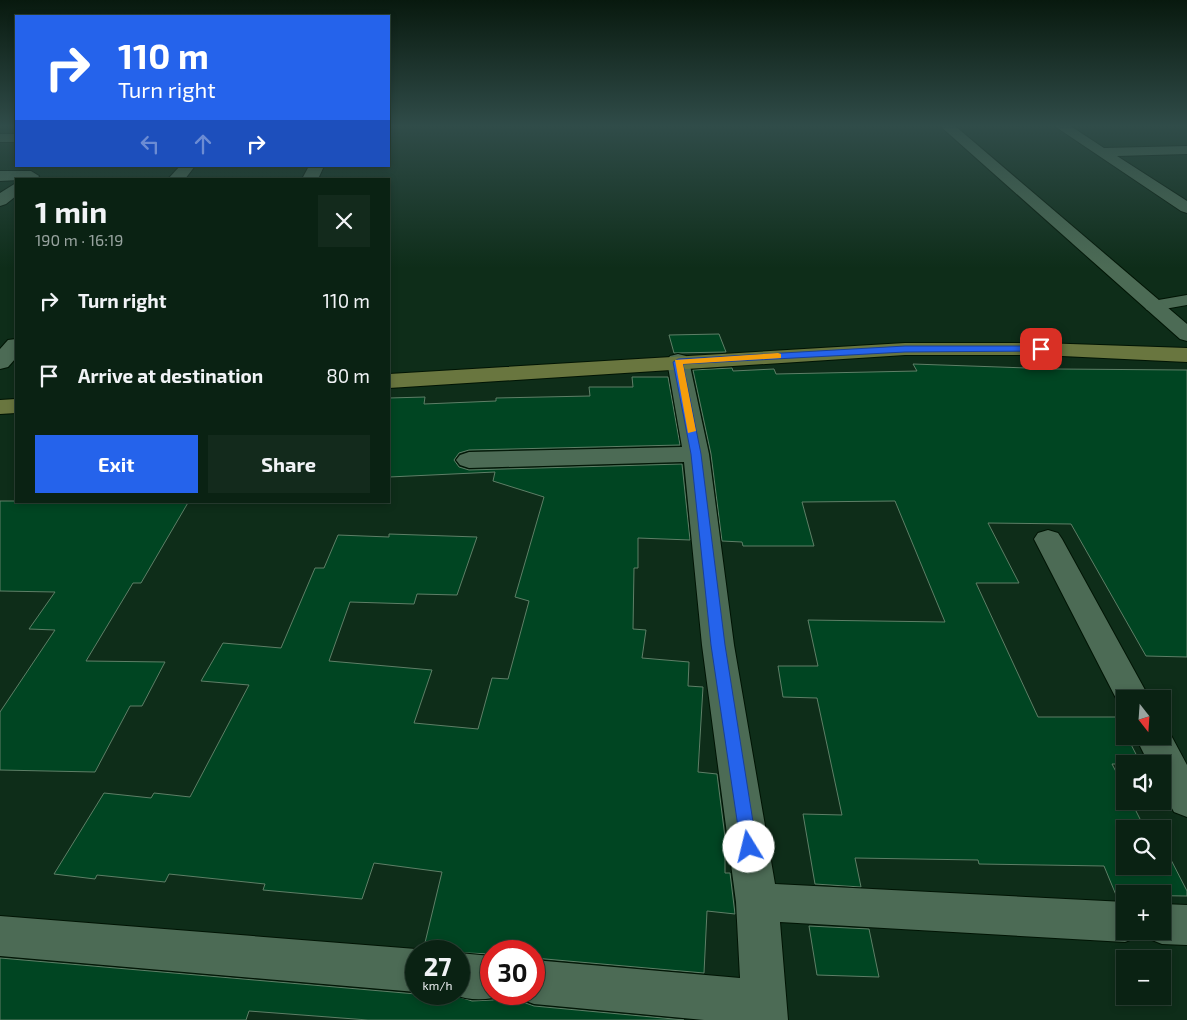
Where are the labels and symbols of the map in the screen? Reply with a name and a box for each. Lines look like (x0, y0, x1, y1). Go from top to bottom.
pin (1020, 328, 1062, 370)
north arrow (1116, 690, 1171, 745)
position arrow (722, 820, 774, 872)
speed limit sign: 30 (480, 940, 545, 1005)

